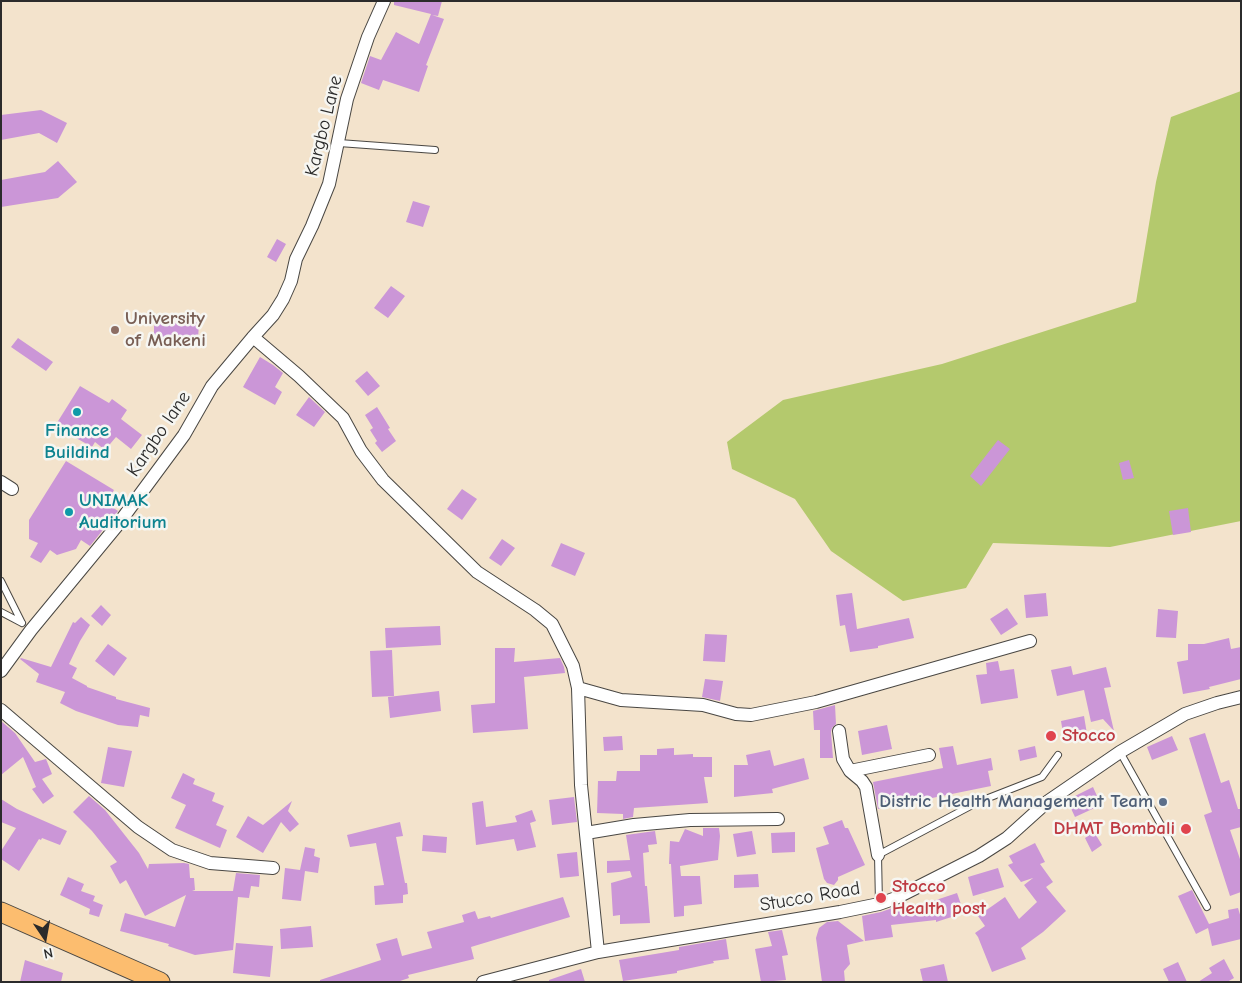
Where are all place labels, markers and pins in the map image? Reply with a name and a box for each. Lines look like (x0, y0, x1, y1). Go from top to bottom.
place label: University of Makeni (125, 308, 206, 352)
marker: University of Makeni (109, 324, 121, 336)
marker: Finance Buildind (71, 406, 83, 418)
place label: Finance Buildind (44, 420, 110, 464)
place label: UNIMAK Auditorium (79, 490, 167, 534)
marker: UNIMAK Auditorium (63, 506, 75, 518)
place label: Stocco (1062, 725, 1116, 747)
marker: Stocco (1044, 729, 1058, 743)
place label: Distric Health Management Team (879, 791, 1153, 813)
marker: Distric Health Management Team (1157, 796, 1169, 808)
place label: DHMT Bombali (1054, 818, 1175, 840)
marker: DHMT Bombali (1179, 822, 1193, 836)
place label: Stocco Health post (892, 876, 986, 920)
marker: Stocco Health post (874, 891, 888, 905)

